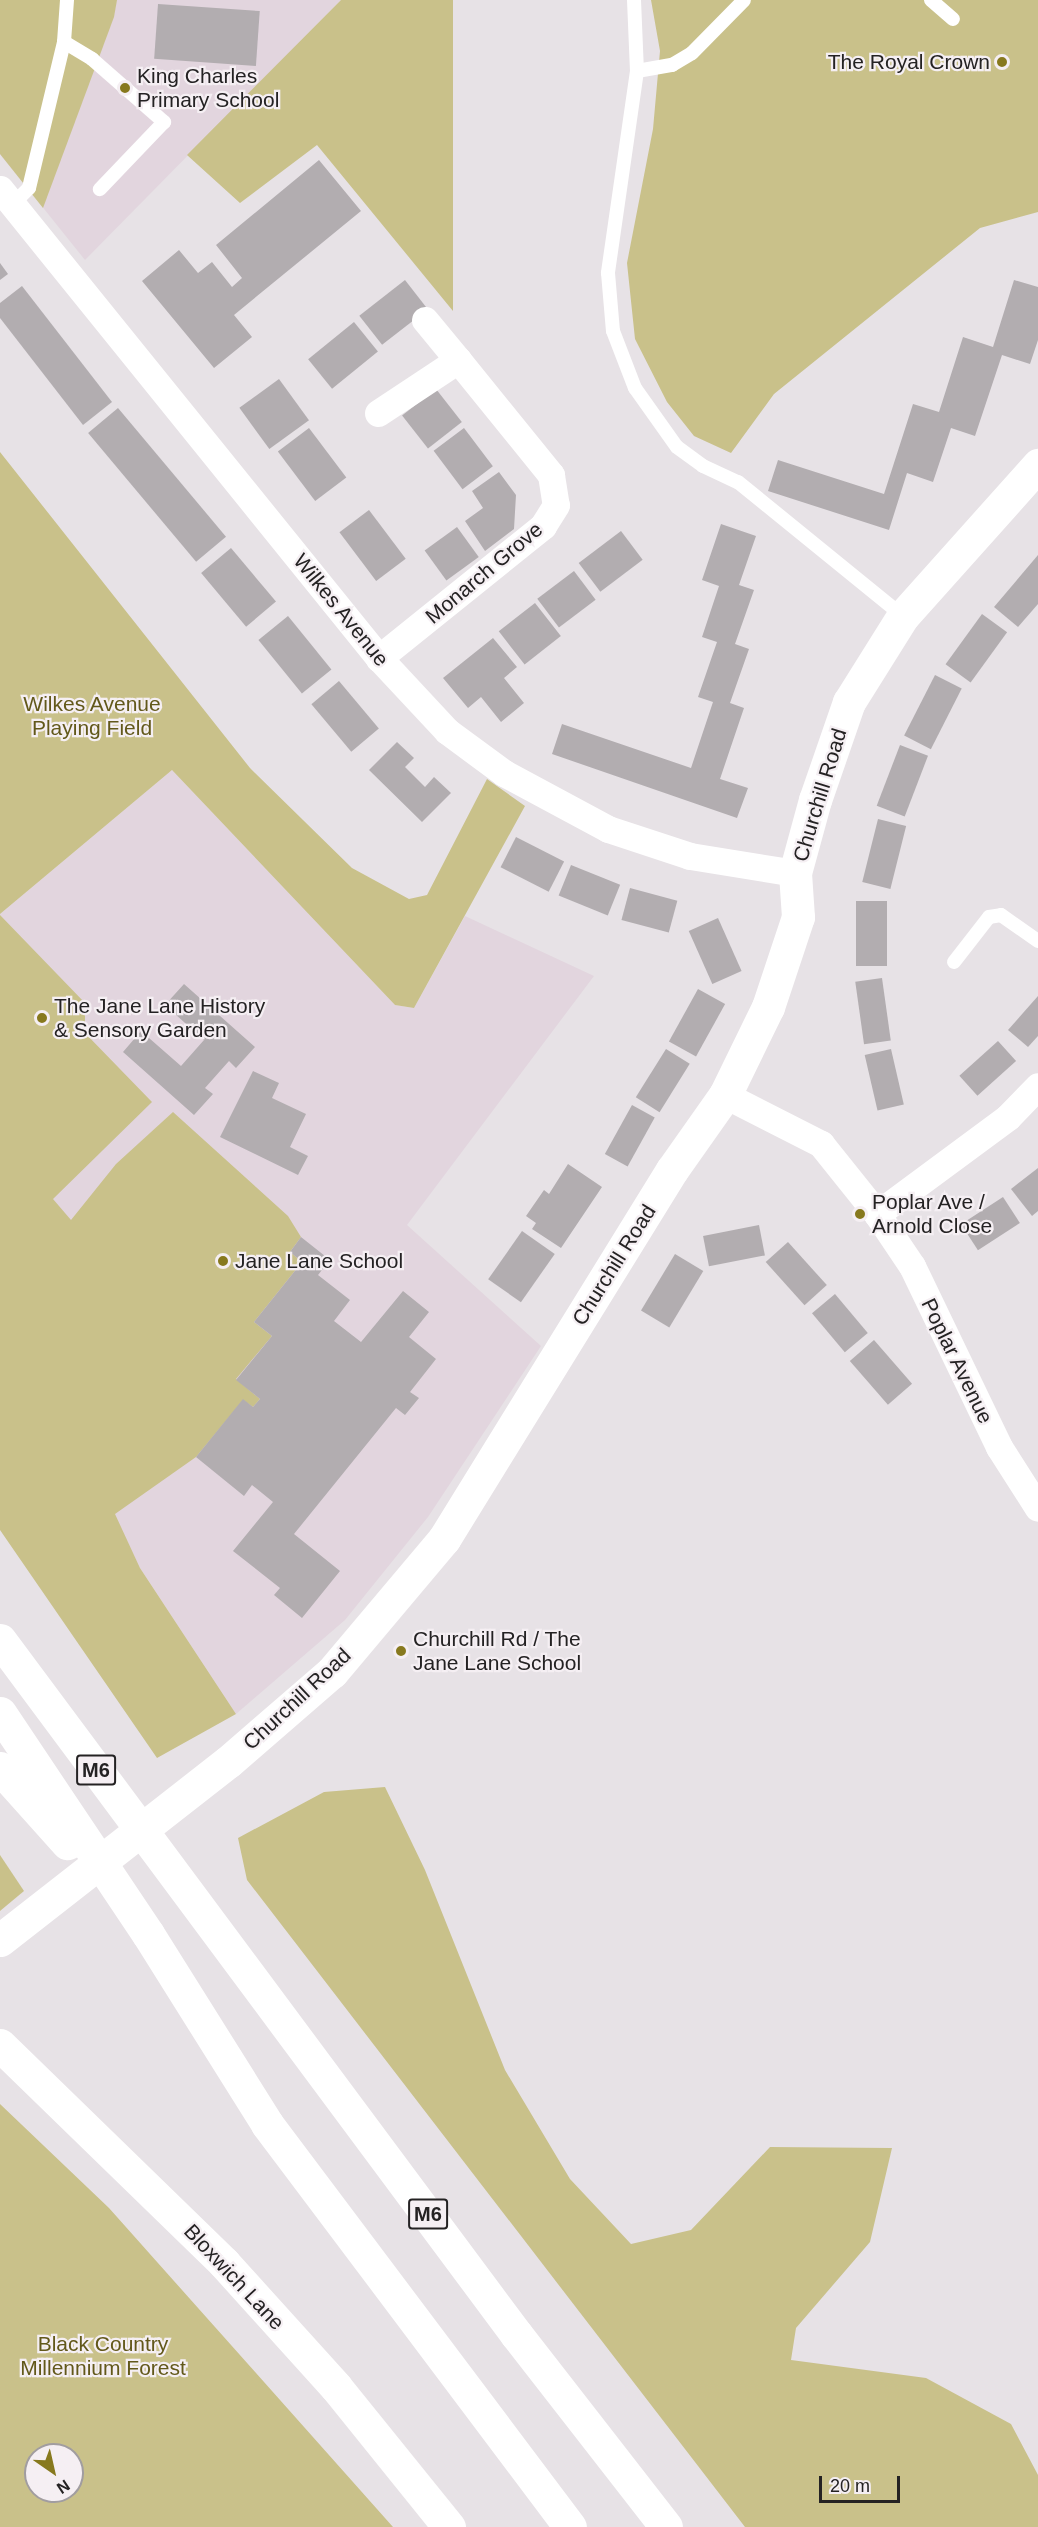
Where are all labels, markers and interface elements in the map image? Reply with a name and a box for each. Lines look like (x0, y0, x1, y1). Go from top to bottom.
place label: The Royal Crown (828, 49, 990, 75)
marker: The Royal Crown (995, 55, 1009, 69)
place label: King Charles Primary School (137, 63, 279, 113)
marker: King Charles Primary School (118, 81, 132, 95)
street label: Monarch Grove (420, 517, 548, 629)
street label: Wilkes Avenue (288, 548, 394, 672)
park label: Wilkes Avenue Playing Field (23, 691, 161, 741)
street label: Churchill Road (788, 725, 852, 865)
place label: The Jane Lane History & Sensory Garden (54, 993, 265, 1043)
marker: The Jane Lane History & Sensory Garden (35, 1011, 49, 1025)
place label: Poplar Ave / Arnold Close (872, 1189, 992, 1239)
street label: Churchill Road (567, 1200, 661, 1330)
marker: Poplar Ave / Arnold Close (853, 1207, 867, 1221)
place label: Jane Lane School (235, 1248, 403, 1274)
marker: Jane Lane School (216, 1254, 230, 1268)
street label: Poplar Avenue (916, 1294, 998, 1428)
place label: Churchill Rd / The Jane Lane School (413, 1626, 581, 1676)
street label: Churchill Road (238, 1643, 356, 1755)
marker: Churchill Rd / The Jane Lane School (394, 1644, 408, 1658)
road number: M6 (75, 1753, 117, 1787)
road number: M6 (407, 2197, 449, 2231)
street label: Bloxwich Lane (179, 2219, 289, 2335)
park label: Black Country Millennium Forest (20, 2331, 186, 2381)
north arrow (24, 2443, 84, 2503)
scale bar (822, 2464, 903, 2502)
text: N (54, 2476, 73, 2497)
text: 20 m (830, 2476, 870, 2496)

